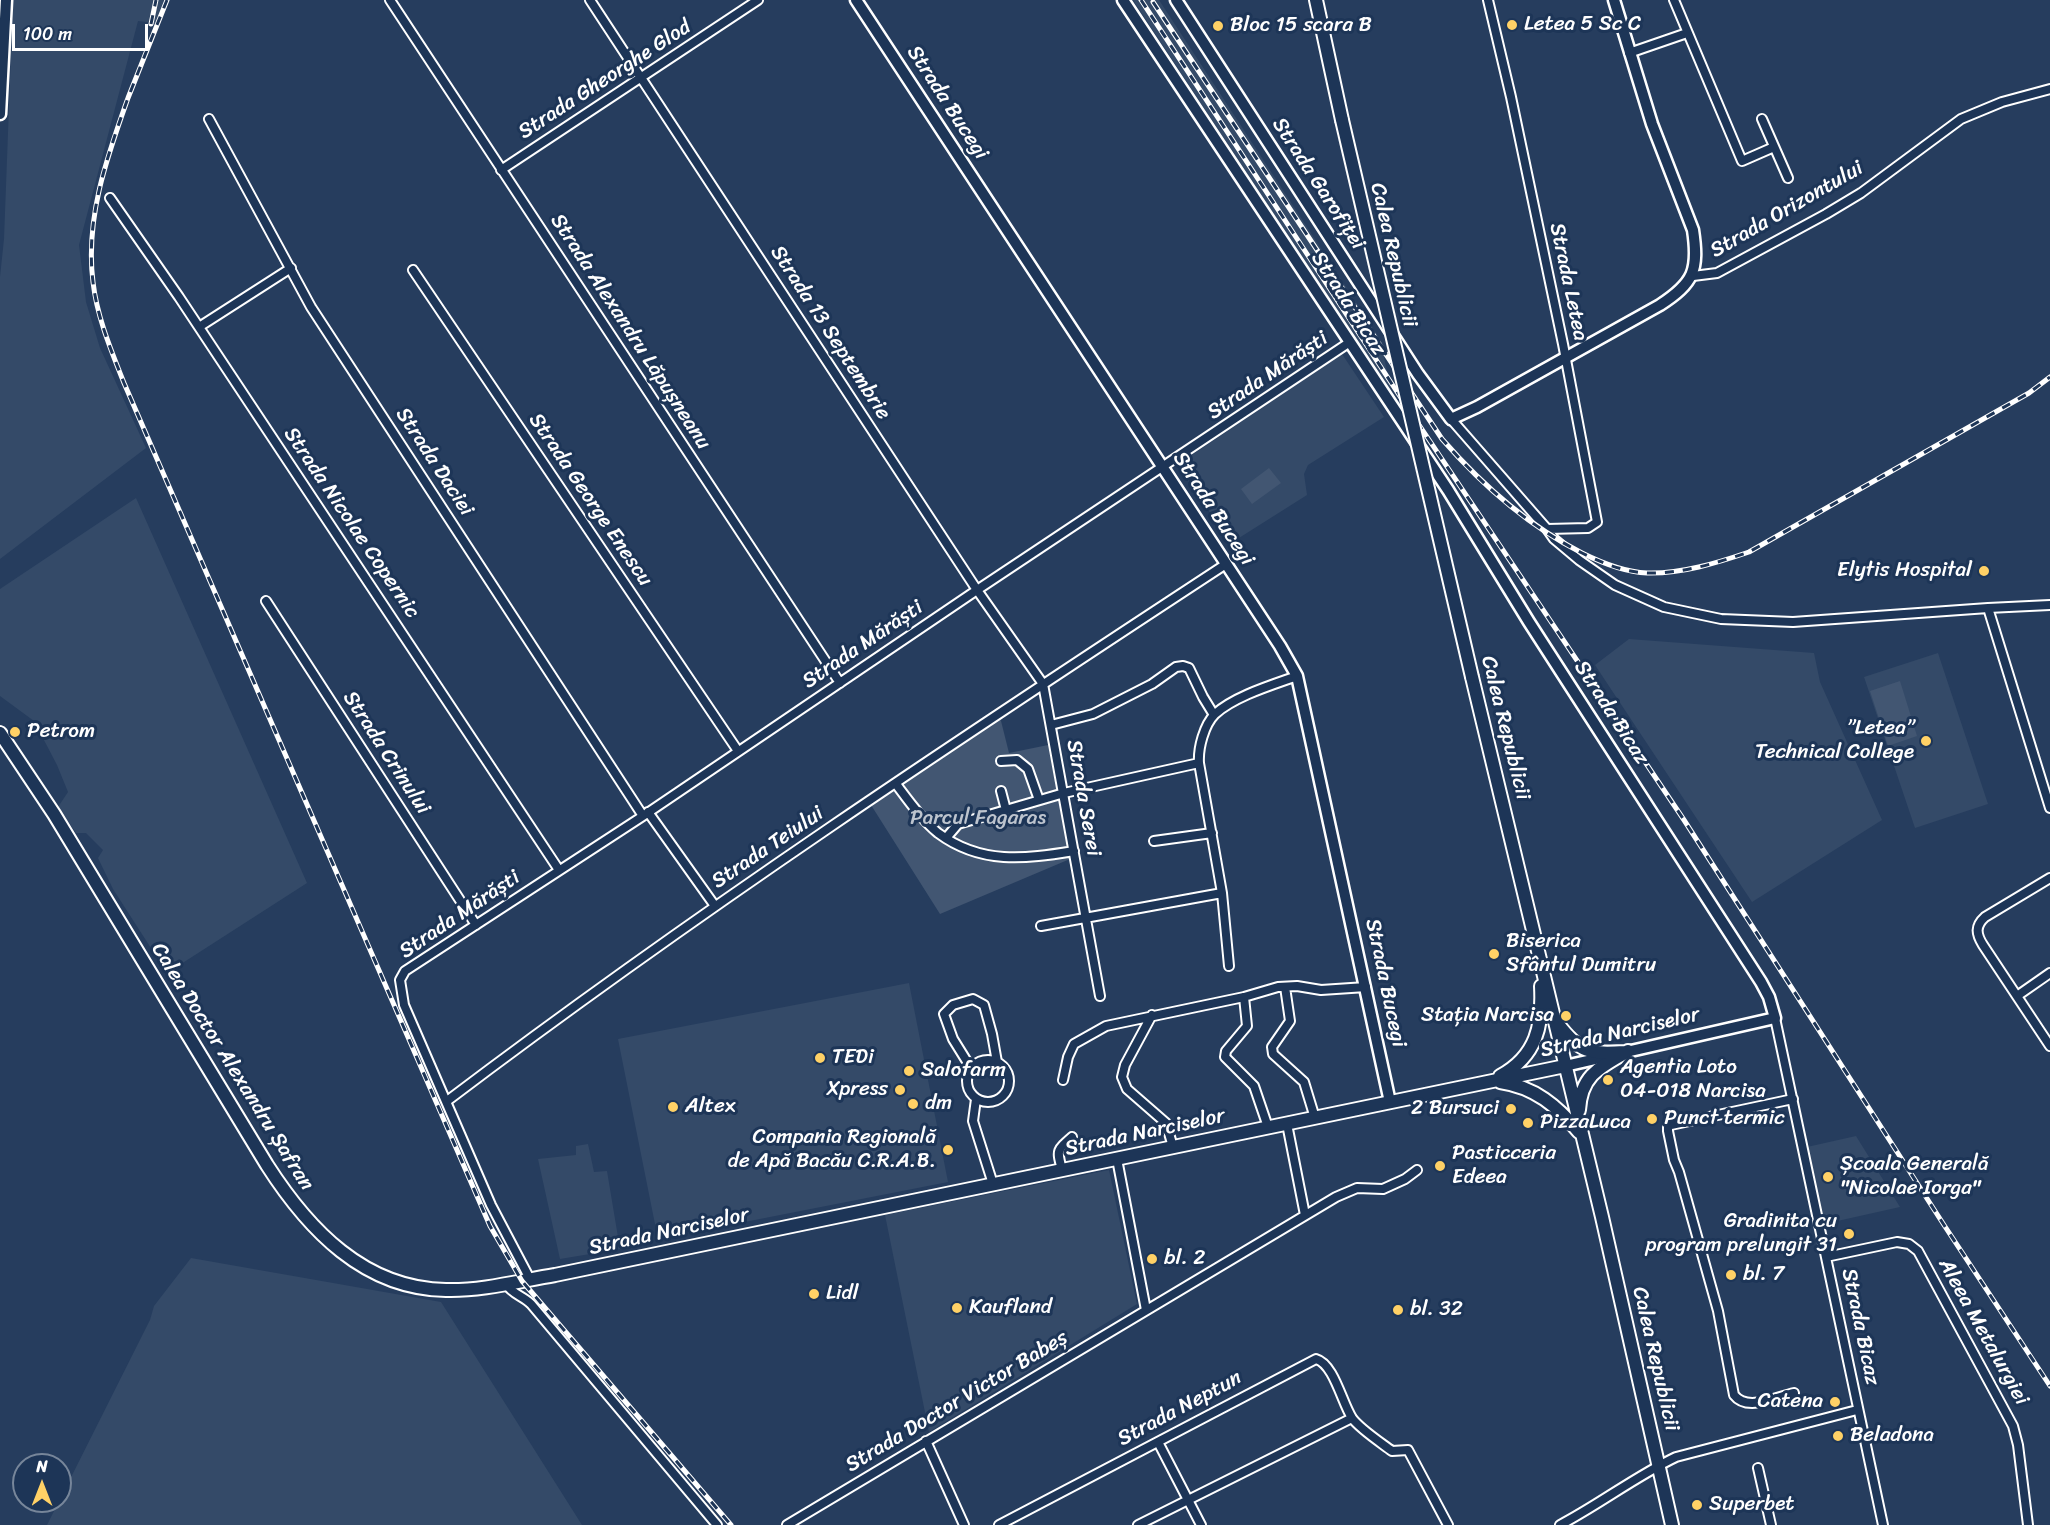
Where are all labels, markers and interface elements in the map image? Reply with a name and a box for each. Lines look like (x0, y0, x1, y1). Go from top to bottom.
scale bar (15, 12, 152, 50)
place label: Letea 5 Sc C (1524, 12, 1641, 38)
place label: Bloc 15 scara B (1230, 13, 1372, 39)
street label: Strada Gheorghe Glod (514, 15, 696, 145)
text: 100 m (23, 18, 72, 50)
marker: Letea 5 Sc C (1505, 18, 1519, 32)
marker: Bloc 15 scara B (1211, 19, 1225, 33)
street label: Strada Bucegi (901, 41, 993, 165)
street label: Strada Garofiței (1266, 113, 1370, 255)
street label: Strada Orizontului (1706, 156, 1868, 264)
street label: Calea Republicii (1364, 180, 1422, 330)
street label: Strada Alexandru Lăpușneanu (544, 209, 716, 455)
street label: Strada Letea (1543, 221, 1593, 343)
street label: Strada 13 Septembrie (764, 241, 896, 425)
street label: Strada Bicaz (1305, 247, 1391, 361)
street label: Strada Mărăști (1203, 326, 1333, 426)
street label: Strada Daciei (390, 403, 478, 521)
street label: Strada George Enescu (523, 409, 657, 591)
street label: Strada Nicolae Copernic (278, 423, 424, 623)
street label: Strada Bucegi (1167, 447, 1259, 571)
place label: Elytis Hospital (1837, 558, 1972, 584)
marker: Elytis Hospital (1977, 564, 1991, 578)
street label: Strada Mărăști (798, 595, 928, 695)
street label: Calea Republicii (1475, 653, 1535, 803)
street label: Strada Bicaz (1568, 656, 1654, 770)
street label: Strada Crinului (337, 687, 435, 819)
place label: ”Letea” Technical College (1755, 716, 1914, 766)
place label: Petrom (27, 719, 95, 745)
marker: Petrom (8, 725, 22, 739)
marker: ”Letea” Technical College (1919, 734, 1933, 748)
street label: Strada Serei (1060, 738, 1106, 858)
street label: Strada Teiului (707, 801, 829, 895)
park label: Parcul Fagaras (910, 806, 1046, 832)
street label: Strada Mărăști (395, 865, 525, 965)
street label: Strada Bucegi (1359, 916, 1411, 1050)
place label: Biserica Sfântul Dumitru (1506, 929, 1656, 979)
street label: Calea Doctor Alexandru Șafran (145, 939, 319, 1195)
marker: Biserica Sfântul Dumitru (1487, 947, 1501, 961)
street label: Strada Narciselor (1538, 1002, 1702, 1064)
place label: Stația Narcisa (1421, 1003, 1554, 1029)
marker: Stația Narcisa (1559, 1009, 1573, 1023)
place label: TEDi (832, 1045, 874, 1071)
marker: TEDi (813, 1051, 827, 1065)
place label: Agentia Loto 04-018 Narcisa (1620, 1055, 1766, 1105)
place label: Salofarm (921, 1058, 1006, 1084)
marker: Salofarm (902, 1064, 916, 1078)
marker: Agentia Loto 04-018 Narcisa (1601, 1073, 1615, 1087)
place label: Xpress (827, 1077, 888, 1103)
marker: Xpress (893, 1083, 907, 1097)
place label: dm (925, 1091, 952, 1117)
place label: Altex (685, 1094, 735, 1120)
place label: 2 Bursuci (1411, 1096, 1499, 1122)
marker: dm (906, 1097, 920, 1111)
marker: Altex (666, 1100, 680, 1114)
marker: 2 Bursuci (1504, 1102, 1518, 1116)
street label: Strada Narciselor (1063, 1104, 1227, 1162)
place label: Punct termic (1664, 1106, 1785, 1132)
place label: PizzaLuca (1540, 1110, 1631, 1136)
marker: Punct termic (1645, 1112, 1659, 1126)
marker: PizzaLuca (1521, 1116, 1535, 1130)
place label: Compania Regională de Apă Bacău C.R.A.B. (728, 1125, 936, 1175)
place label: Pasticceria Edeea (1452, 1141, 1556, 1191)
marker: Compania Regională de Apă Bacău C.R.A.B. (941, 1143, 955, 1157)
place label: Școala Generală "Nicolae Iorga" (1840, 1152, 1989, 1202)
marker: Pasticceria Edeea (1433, 1159, 1447, 1173)
marker: Școala Generală "Nicolae Iorga" (1821, 1170, 1835, 1184)
street label: Strada Narciselor (587, 1203, 751, 1261)
place label: Gradinita cu program prelungit 31 (1645, 1209, 1837, 1259)
marker: Gradinita cu program prelungit 31 (1842, 1227, 1856, 1241)
place label: bl. 2 (1164, 1246, 1205, 1272)
marker: bl. 2 (1145, 1252, 1159, 1266)
street label: Aleea Metalurgiei (1932, 1254, 2034, 1410)
place label: bl. 7 (1743, 1262, 1784, 1288)
street label: Strada Bicaz (1835, 1266, 1885, 1388)
marker: bl. 7 (1724, 1268, 1738, 1282)
place label: Lidl (826, 1281, 859, 1307)
street label: Calea Republicii (1626, 1284, 1684, 1434)
marker: Lidl (807, 1287, 821, 1301)
place label: Kaufland (969, 1295, 1052, 1321)
place label: bl. 32 (1410, 1297, 1463, 1323)
marker: Kaufland (950, 1301, 964, 1315)
marker: bl. 32 (1391, 1303, 1405, 1317)
street label: Strada Doctor Victor Babeș (841, 1326, 1073, 1478)
street label: Strada Neptun (1114, 1366, 1246, 1452)
place label: Catena (1758, 1389, 1823, 1415)
marker: Catena (1828, 1395, 1842, 1409)
place label: Beladona (1850, 1423, 1934, 1449)
marker: Beladona (1831, 1429, 1845, 1443)
text: N (36, 1452, 48, 1481)
north arrow (12, 1453, 72, 1513)
place label: Superbet (1709, 1492, 1794, 1518)
marker: Superbet (1690, 1498, 1704, 1512)

